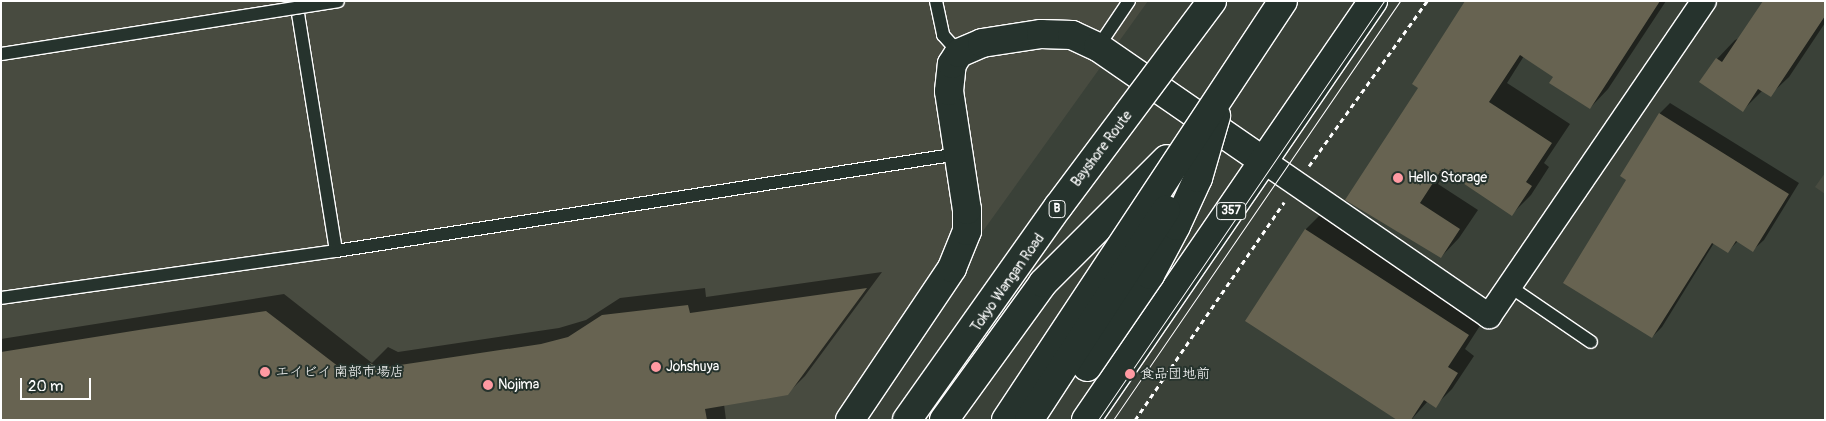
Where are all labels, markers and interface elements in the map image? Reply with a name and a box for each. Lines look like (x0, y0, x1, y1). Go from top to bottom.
street label: Bayshore Route (1068, 108, 1136, 190)
place label: Hello Storage (1408, 170, 1487, 186)
marker: Hello Storage (1392, 172, 1404, 184)
road number: B (1048, 200, 1066, 218)
road number: 357 (1216, 202, 1246, 220)
street label: Tokyo Wangan Road (968, 231, 1048, 335)
place label: Johshuya (666, 359, 719, 375)
marker: Johshuya (650, 361, 662, 373)
place label: エイビイ 南部市場店 (275, 364, 404, 380)
marker: エイビイ 南部市場店 (259, 366, 271, 378)
place label: 食品団地前 (1140, 366, 1210, 382)
scale bar (22, 368, 94, 400)
marker: 食品団地前 (1124, 368, 1136, 380)
text: 20 m (28, 377, 63, 396)
place label: Nojima (498, 377, 539, 393)
marker: Nojima (482, 379, 494, 391)

